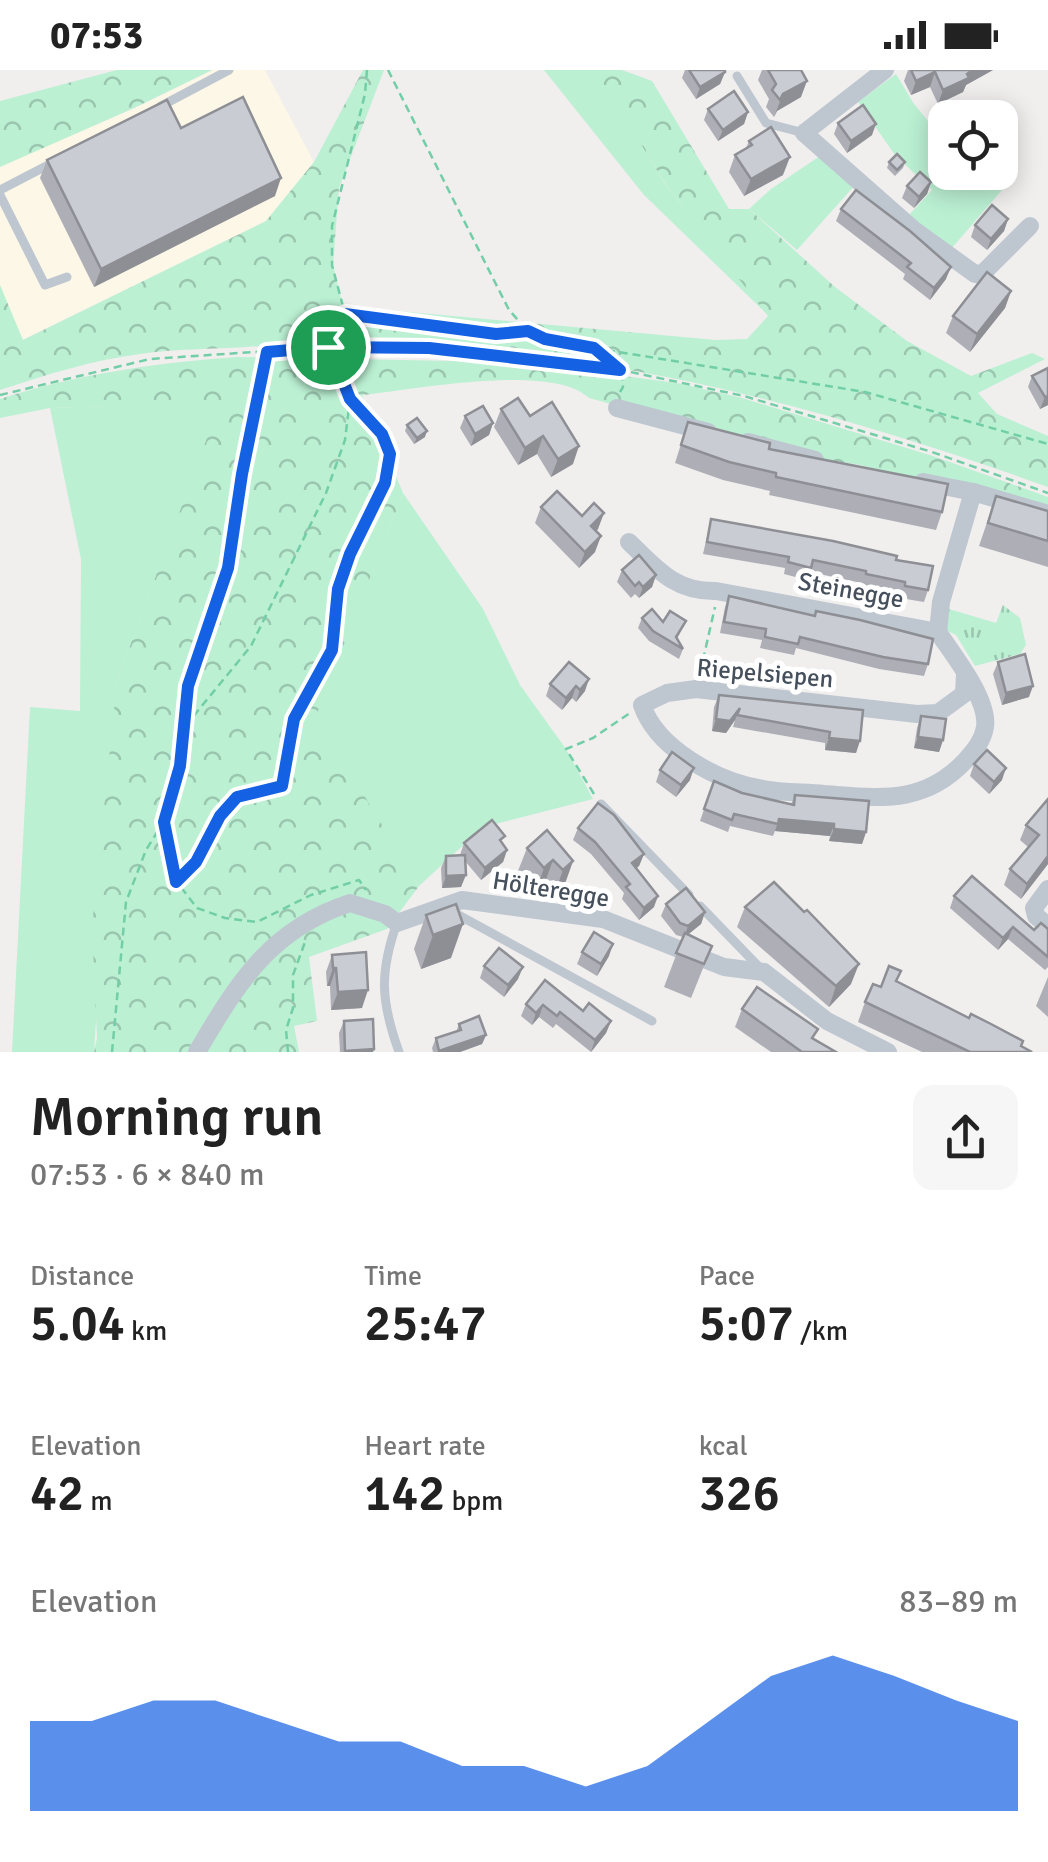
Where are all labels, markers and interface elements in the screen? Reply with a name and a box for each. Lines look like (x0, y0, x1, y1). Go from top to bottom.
text: 07:53 (50, 12, 143, 59)
map controls (928, 100, 1018, 190)
button: locate (928, 100, 1018, 190)
pin (286, 305, 371, 390)
icon: arrive (301, 320, 356, 375)
street label: Steinegge (796, 565, 906, 615)
street label: Riepelsiepen (695, 652, 835, 694)
street label: Hölteregge (490, 864, 612, 914)
text: Morning run (30, 1083, 323, 1151)
button: share (913, 1085, 1018, 1190)
text: 07:53 · 6 × 840 m (30, 1155, 265, 1194)
text: Distance (30, 1259, 134, 1293)
text: Time (364, 1259, 422, 1293)
text: Pace (699, 1259, 755, 1293)
text: 5.04 (30, 1293, 125, 1355)
text: 25:47 (364, 1293, 486, 1355)
text: 5:07 (699, 1293, 794, 1355)
text: km (125, 1314, 167, 1348)
text: /km (794, 1314, 848, 1348)
text: Elevation (30, 1429, 142, 1463)
text: Heart rate (364, 1429, 486, 1463)
text: kcal (699, 1429, 748, 1463)
text: 42 (30, 1463, 84, 1525)
text: 142 (364, 1463, 445, 1525)
text: 326 (699, 1463, 780, 1525)
text: m (84, 1484, 113, 1518)
text: bpm (445, 1484, 503, 1518)
text: Elevation (30, 1582, 157, 1621)
text: 83–89 m (899, 1582, 1018, 1621)

